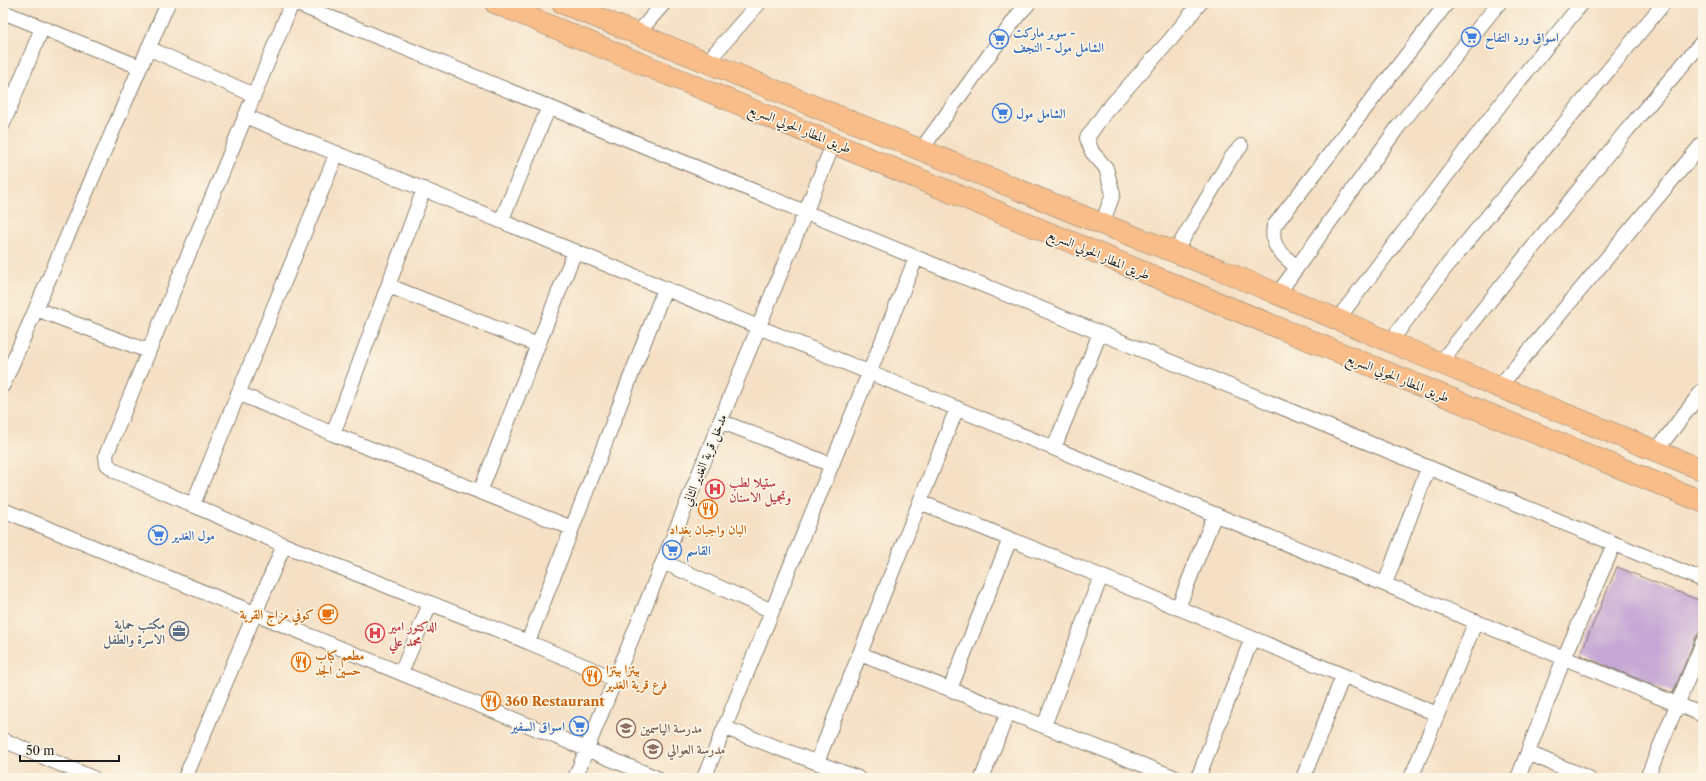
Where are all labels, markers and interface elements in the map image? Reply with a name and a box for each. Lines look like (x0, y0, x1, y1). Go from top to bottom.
place label: سوبر ماركت - الشامل مول - النجف (1013, 24, 1104, 57)
supermarket icon: اسواق ورد التفاح (1460, 26, 1482, 48)
supermarket icon: سوبر ماركت - الشامل مول - النجف (988, 28, 1010, 50)
place label: اسواق ورد التفاح (1485, 29, 1559, 50)
street label: طريق المطار الحولي السريع (744, 100, 854, 161)
supermarket icon: الشامل مول (991, 102, 1013, 124)
place label: الشامل مول (1016, 105, 1066, 123)
street label: طريق المطار الحولي السريع (1044, 225, 1153, 287)
street label: طريق المطار الحولي السريع (1342, 349, 1452, 410)
street label: مدخل قرية الغدير الثاني (678, 412, 733, 510)
place label: ستيلا لطب وتجميل الاسنان (729, 474, 791, 507)
hospital icon: ستيلا لطب وتجميل الاسنان (704, 478, 726, 500)
restaurant icon: البان واجبان بغداد (697, 498, 719, 520)
place label: البان واجبان بغداد (669, 521, 747, 538)
supermarket icon: مول الغدير (147, 524, 169, 546)
place label: مول الغدير (170, 527, 215, 544)
supermarket icon: القاسم (661, 539, 683, 561)
place label: القاسم (686, 542, 711, 564)
cafe icon: كوفي مزاج القرية (317, 603, 339, 625)
place label: كوفي مزاج القرية (240, 606, 314, 627)
place label: مكتب حماية الاسرة والطفل (103, 616, 165, 649)
place label: الدكتور امير محمد علي (387, 618, 437, 654)
office icon: مكتب حماية الاسرة والطفل (168, 620, 190, 642)
hospital icon: الدكتور امير محمد علي (364, 622, 386, 644)
place label: مطعم كباب حسين الجد (315, 647, 364, 679)
restaurant icon: مطعم كباب حسين الجد (290, 651, 312, 673)
place label: بيتزا بيتزا فرع قرية الغدير (604, 661, 668, 695)
restaurant icon: بيتزا بيتزا فرع قرية الغدير (581, 665, 603, 687)
restaurant icon: 360 Restaurant (480, 690, 502, 712)
place label: 360 Restaurant (505, 693, 605, 709)
supermarket icon: اسواق السفير (568, 715, 590, 737)
school or university icon: مدرسة الياسمين (615, 717, 637, 739)
place label: اسواق السفير (509, 718, 565, 735)
place label: مدرسة الياسمين (640, 720, 702, 737)
scale bar (20, 737, 119, 763)
school or university icon: مدرسة العوالي (642, 738, 664, 760)
place label: مدرسة العوالي (666, 741, 725, 761)
text: 50 m (26, 743, 55, 758)

